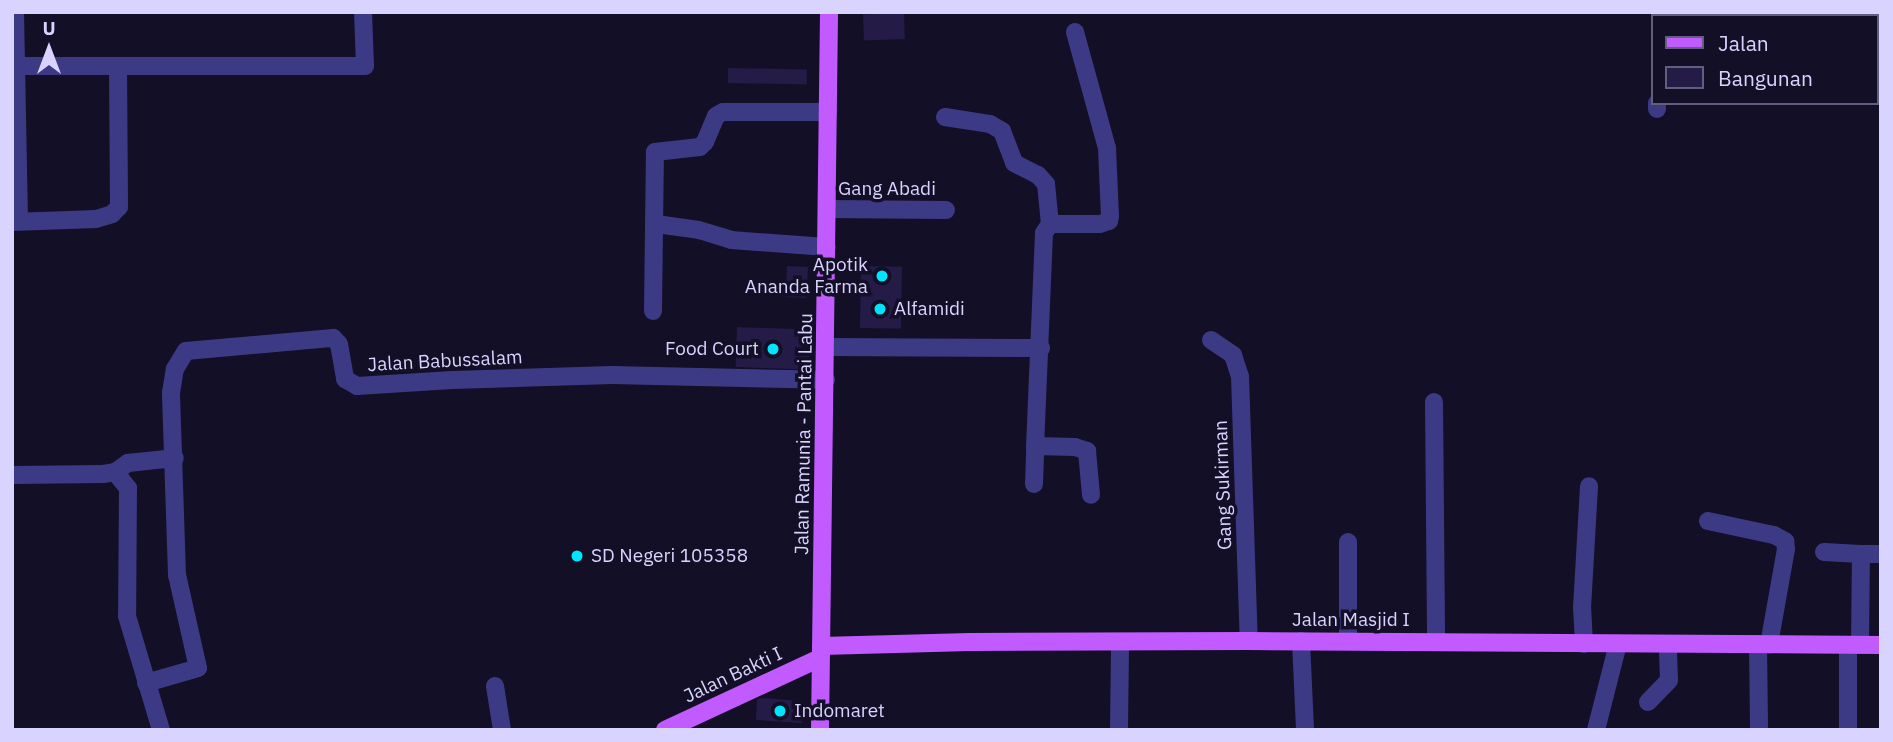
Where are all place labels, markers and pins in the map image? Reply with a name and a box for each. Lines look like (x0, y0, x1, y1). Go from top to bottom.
place label: Apotik Ananda Farma (745, 254, 868, 298)
marker: Apotik Ananda Farma (874, 268, 890, 284)
place label: Alfamidi (894, 298, 965, 320)
marker: Alfamidi (872, 301, 888, 317)
place label: Food Court (665, 338, 759, 360)
marker: Food Court (765, 341, 781, 357)
place label: SD Negeri 105358 (591, 545, 748, 567)
marker: SD Negeri 105358 (569, 548, 585, 564)
place label: Indomaret (794, 700, 885, 722)
marker: Indomaret (772, 703, 788, 719)

